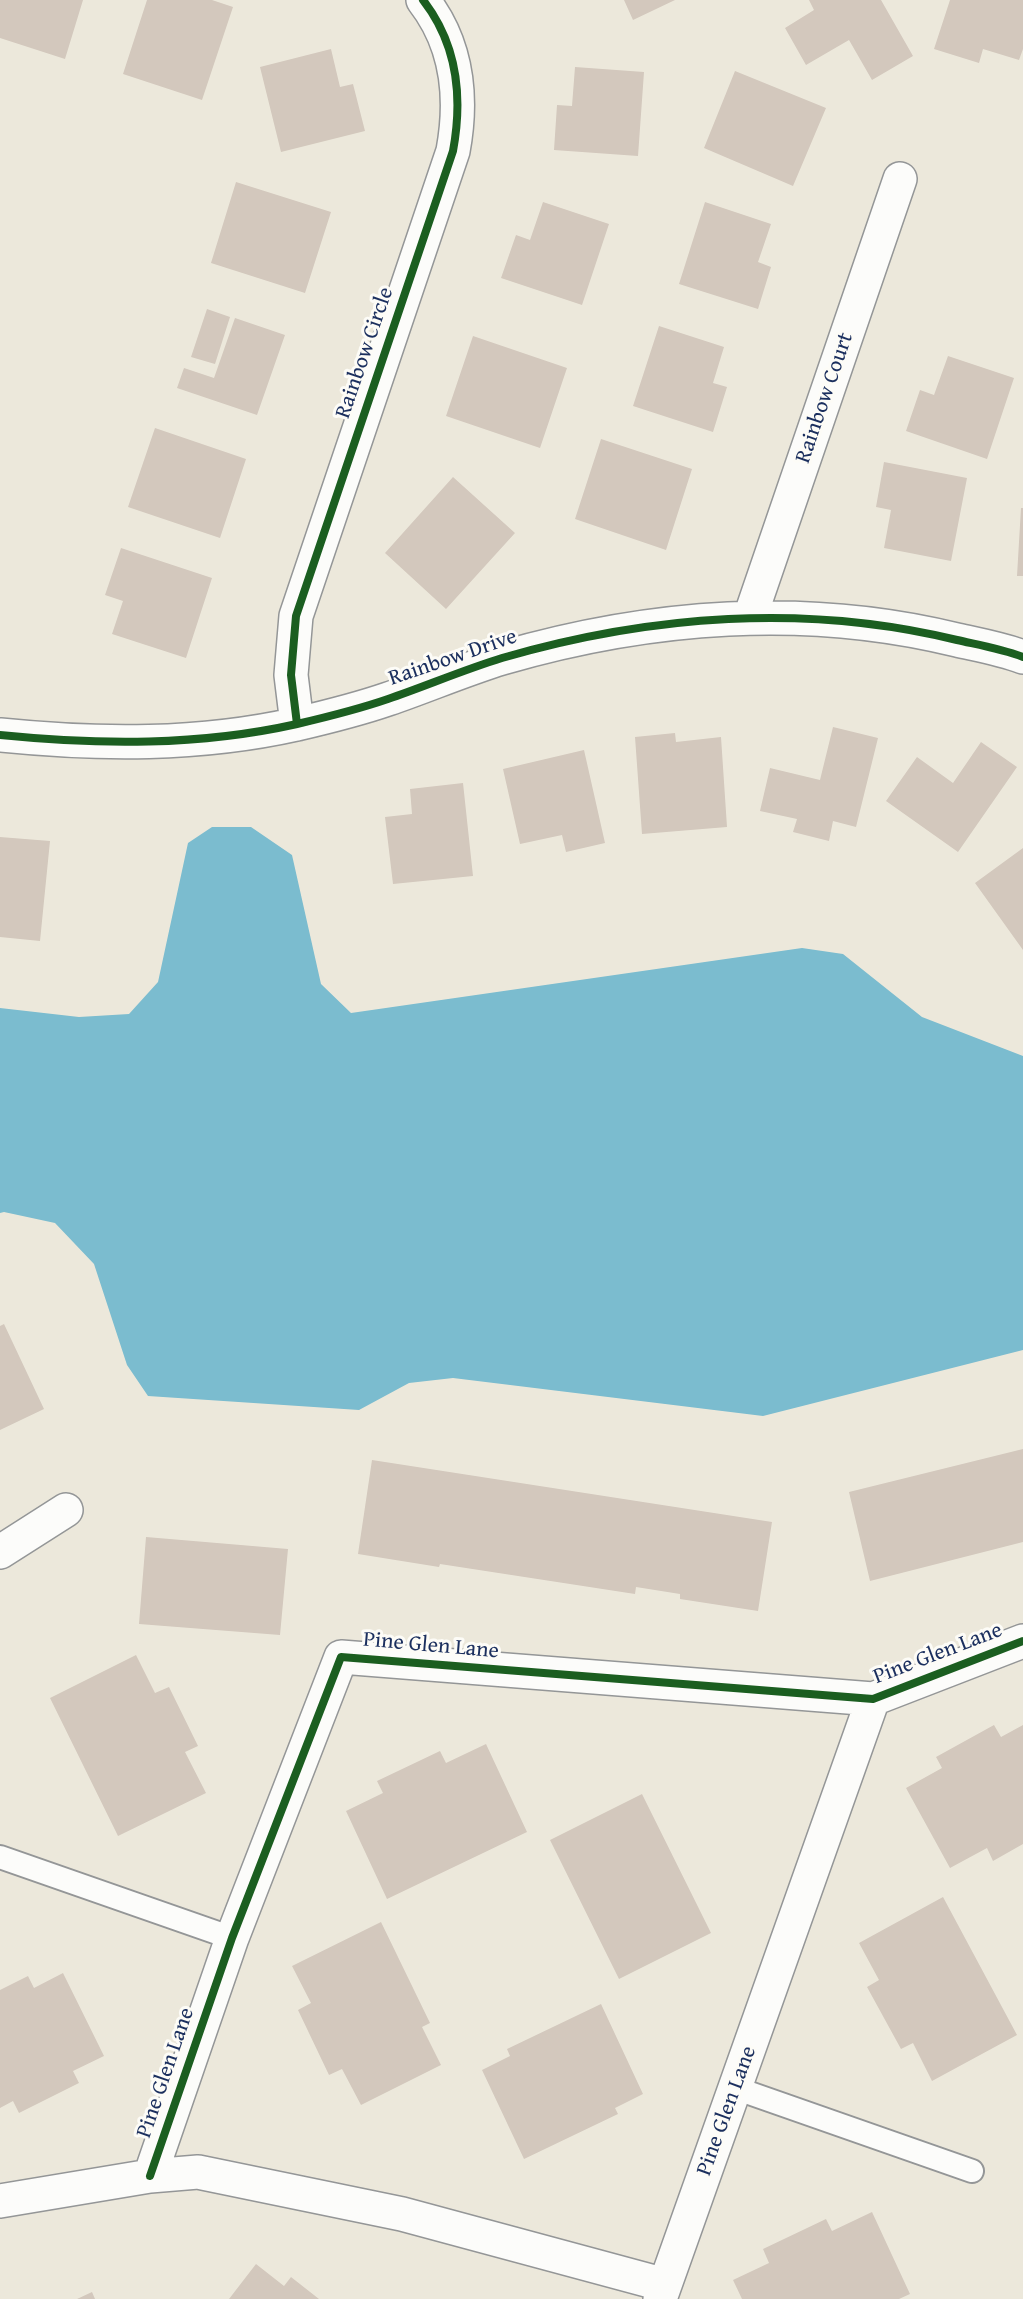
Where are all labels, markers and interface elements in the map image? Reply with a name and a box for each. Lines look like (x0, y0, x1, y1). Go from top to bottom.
street label: Rainbow Circle (330, 284, 400, 422)
street label: Rainbow Court (790, 329, 860, 467)
street label: Rainbow Drive (385, 624, 521, 692)
street label: Pine Glen Lane (870, 1617, 1006, 1691)
street label: Pine Glen Lane (362, 1627, 500, 1665)
street label: Pine Glen Lane (131, 2004, 201, 2142)
street label: Pine Glen Lane (691, 2043, 763, 2179)

